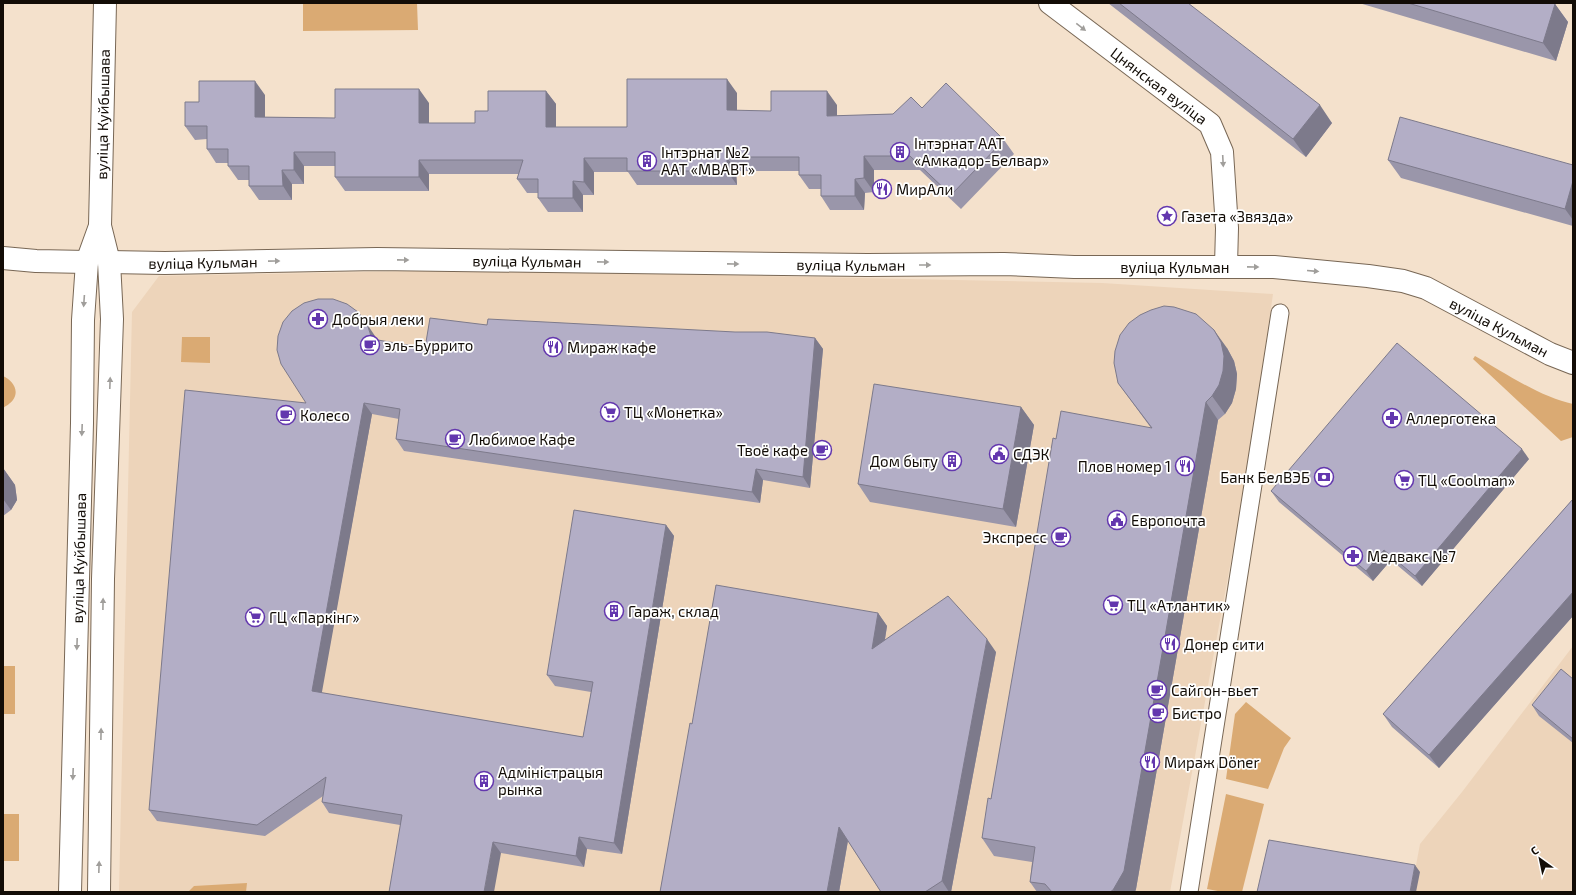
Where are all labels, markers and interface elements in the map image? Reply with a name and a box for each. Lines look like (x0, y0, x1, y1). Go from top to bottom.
one-way arrow (1076, 22, 1087, 31)
street label: Цнянская вуліца (1107, 43, 1211, 128)
street label: вуліца Куйбышава (92, 49, 113, 180)
place label: Інтэрнат ААТ «Амкадор-Белвар» (914, 134, 1049, 169)
building icon: Інтэрнат ААТ «Амкадор-Белвар» (889, 141, 911, 163)
place label: Інтэрнат №2 ААТ «МВАВТ» (661, 143, 755, 178)
building icon: Інтэрнат №2 ААТ «МВАВТ» (636, 150, 658, 172)
one-way arrow (1219, 155, 1226, 167)
restaurant icon: МирАли (871, 178, 893, 200)
place label: МирАли (896, 180, 953, 198)
place icon: Газета «Звязда» (1156, 205, 1178, 227)
place label: Газета «Звязда» (1181, 207, 1293, 225)
street label: вуліца Кульман (472, 251, 582, 271)
street label: вуліца Кульман (148, 252, 258, 273)
street label: вуліца Кульман (796, 255, 906, 275)
one-way arrow (397, 257, 410, 263)
one-way arrow (267, 258, 280, 264)
street label: вуліца Кульман (1120, 258, 1229, 277)
one-way arrow (597, 259, 610, 265)
one-way arrow (727, 260, 739, 267)
one-way arrow (919, 262, 932, 268)
one-way arrow (1247, 264, 1260, 270)
one-way arrow (1307, 268, 1319, 274)
street label: вуліца Кульман (1447, 293, 1552, 361)
one-way arrow (81, 295, 88, 307)
pharmacy icon: Добрыя леки (307, 308, 329, 330)
place label: Добрыя леки (332, 310, 424, 328)
cafe icon: эль-Буррито (359, 334, 381, 356)
place label: эль-Буррито (384, 336, 473, 355)
restaurant icon: Мираж кафе (542, 336, 564, 358)
place label: Мираж кафе (567, 338, 656, 356)
one-way arrow (107, 376, 113, 389)
supermarket icon: ТЦ «Монетка» (599, 401, 621, 423)
place label: ТЦ «Монетка» (624, 403, 723, 421)
cafe icon: Колесо (275, 404, 297, 426)
place label: Колесо (300, 406, 350, 424)
pharmacy icon: Аллерготека (1381, 407, 1403, 429)
place label: Аллерготека (1406, 409, 1496, 427)
one-way arrow (79, 424, 85, 437)
cafe icon: Любимое Кафе (444, 428, 466, 450)
place label: Любимое Кафе (469, 430, 575, 448)
cafe icon: Твоё кафе (811, 439, 833, 461)
place label: Твоё кафе (737, 441, 808, 459)
public building icon: СДЭК (988, 443, 1010, 465)
place label: СДЭК (1013, 445, 1050, 463)
building icon: Дом быту (941, 450, 963, 472)
place label: Дом быту (870, 452, 938, 471)
restaurant icon: Плов номер 1 (1174, 455, 1196, 477)
place label: Плов номер 1 (1078, 457, 1171, 475)
bank icon: Банк БелВЭБ (1313, 466, 1335, 488)
place label: Банк БелВЭБ (1220, 468, 1310, 486)
supermarket icon: ТЦ «Coolman» (1393, 469, 1415, 491)
place label: ТЦ «Coolman» (1418, 471, 1515, 489)
street label: вуліца Куйбышава (68, 493, 89, 624)
public building icon: Европочта (1106, 509, 1128, 531)
place label: Европочта (1131, 511, 1206, 529)
cafe icon: Экспресс (1050, 526, 1072, 548)
place label: Экспресс (983, 528, 1047, 546)
pharmacy icon: Медвакс №7 (1342, 545, 1364, 567)
place label: Медвакс №7 (1367, 547, 1456, 565)
supermarket icon: ТЦ «Атлантик» (1102, 594, 1124, 616)
place label: ТЦ «Атлантик» (1127, 596, 1230, 614)
one-way arrow (100, 597, 106, 610)
building icon: Гараж, склад (603, 600, 625, 622)
place label: Гараж, склад (628, 602, 719, 620)
supermarket icon: ГЦ «Паркінг» (244, 606, 266, 628)
place label: ГЦ «Паркінг» (269, 608, 360, 626)
restaurant icon: Донер сити (1159, 633, 1181, 655)
place label: Донер сити (1184, 635, 1264, 653)
one-way arrow (73, 638, 80, 650)
cafe icon: Сайгон-вьет (1146, 679, 1168, 701)
place label: Сайгон-вьет (1171, 681, 1259, 699)
cafe icon: Бистро (1147, 702, 1169, 724)
place label: Бистро (1172, 704, 1222, 722)
one-way arrow (98, 727, 104, 740)
restaurant icon: Мираж Döner (1139, 751, 1161, 773)
place label: Мираж Döner (1164, 753, 1259, 771)
place label: Адміністрацыя рынка (498, 763, 603, 798)
one-way arrow (70, 768, 76, 781)
building icon: Адміністрацыя рынка (473, 770, 495, 792)
north arrow (1520, 839, 1560, 879)
text: С (1528, 843, 1541, 857)
one-way arrow (96, 861, 103, 873)

